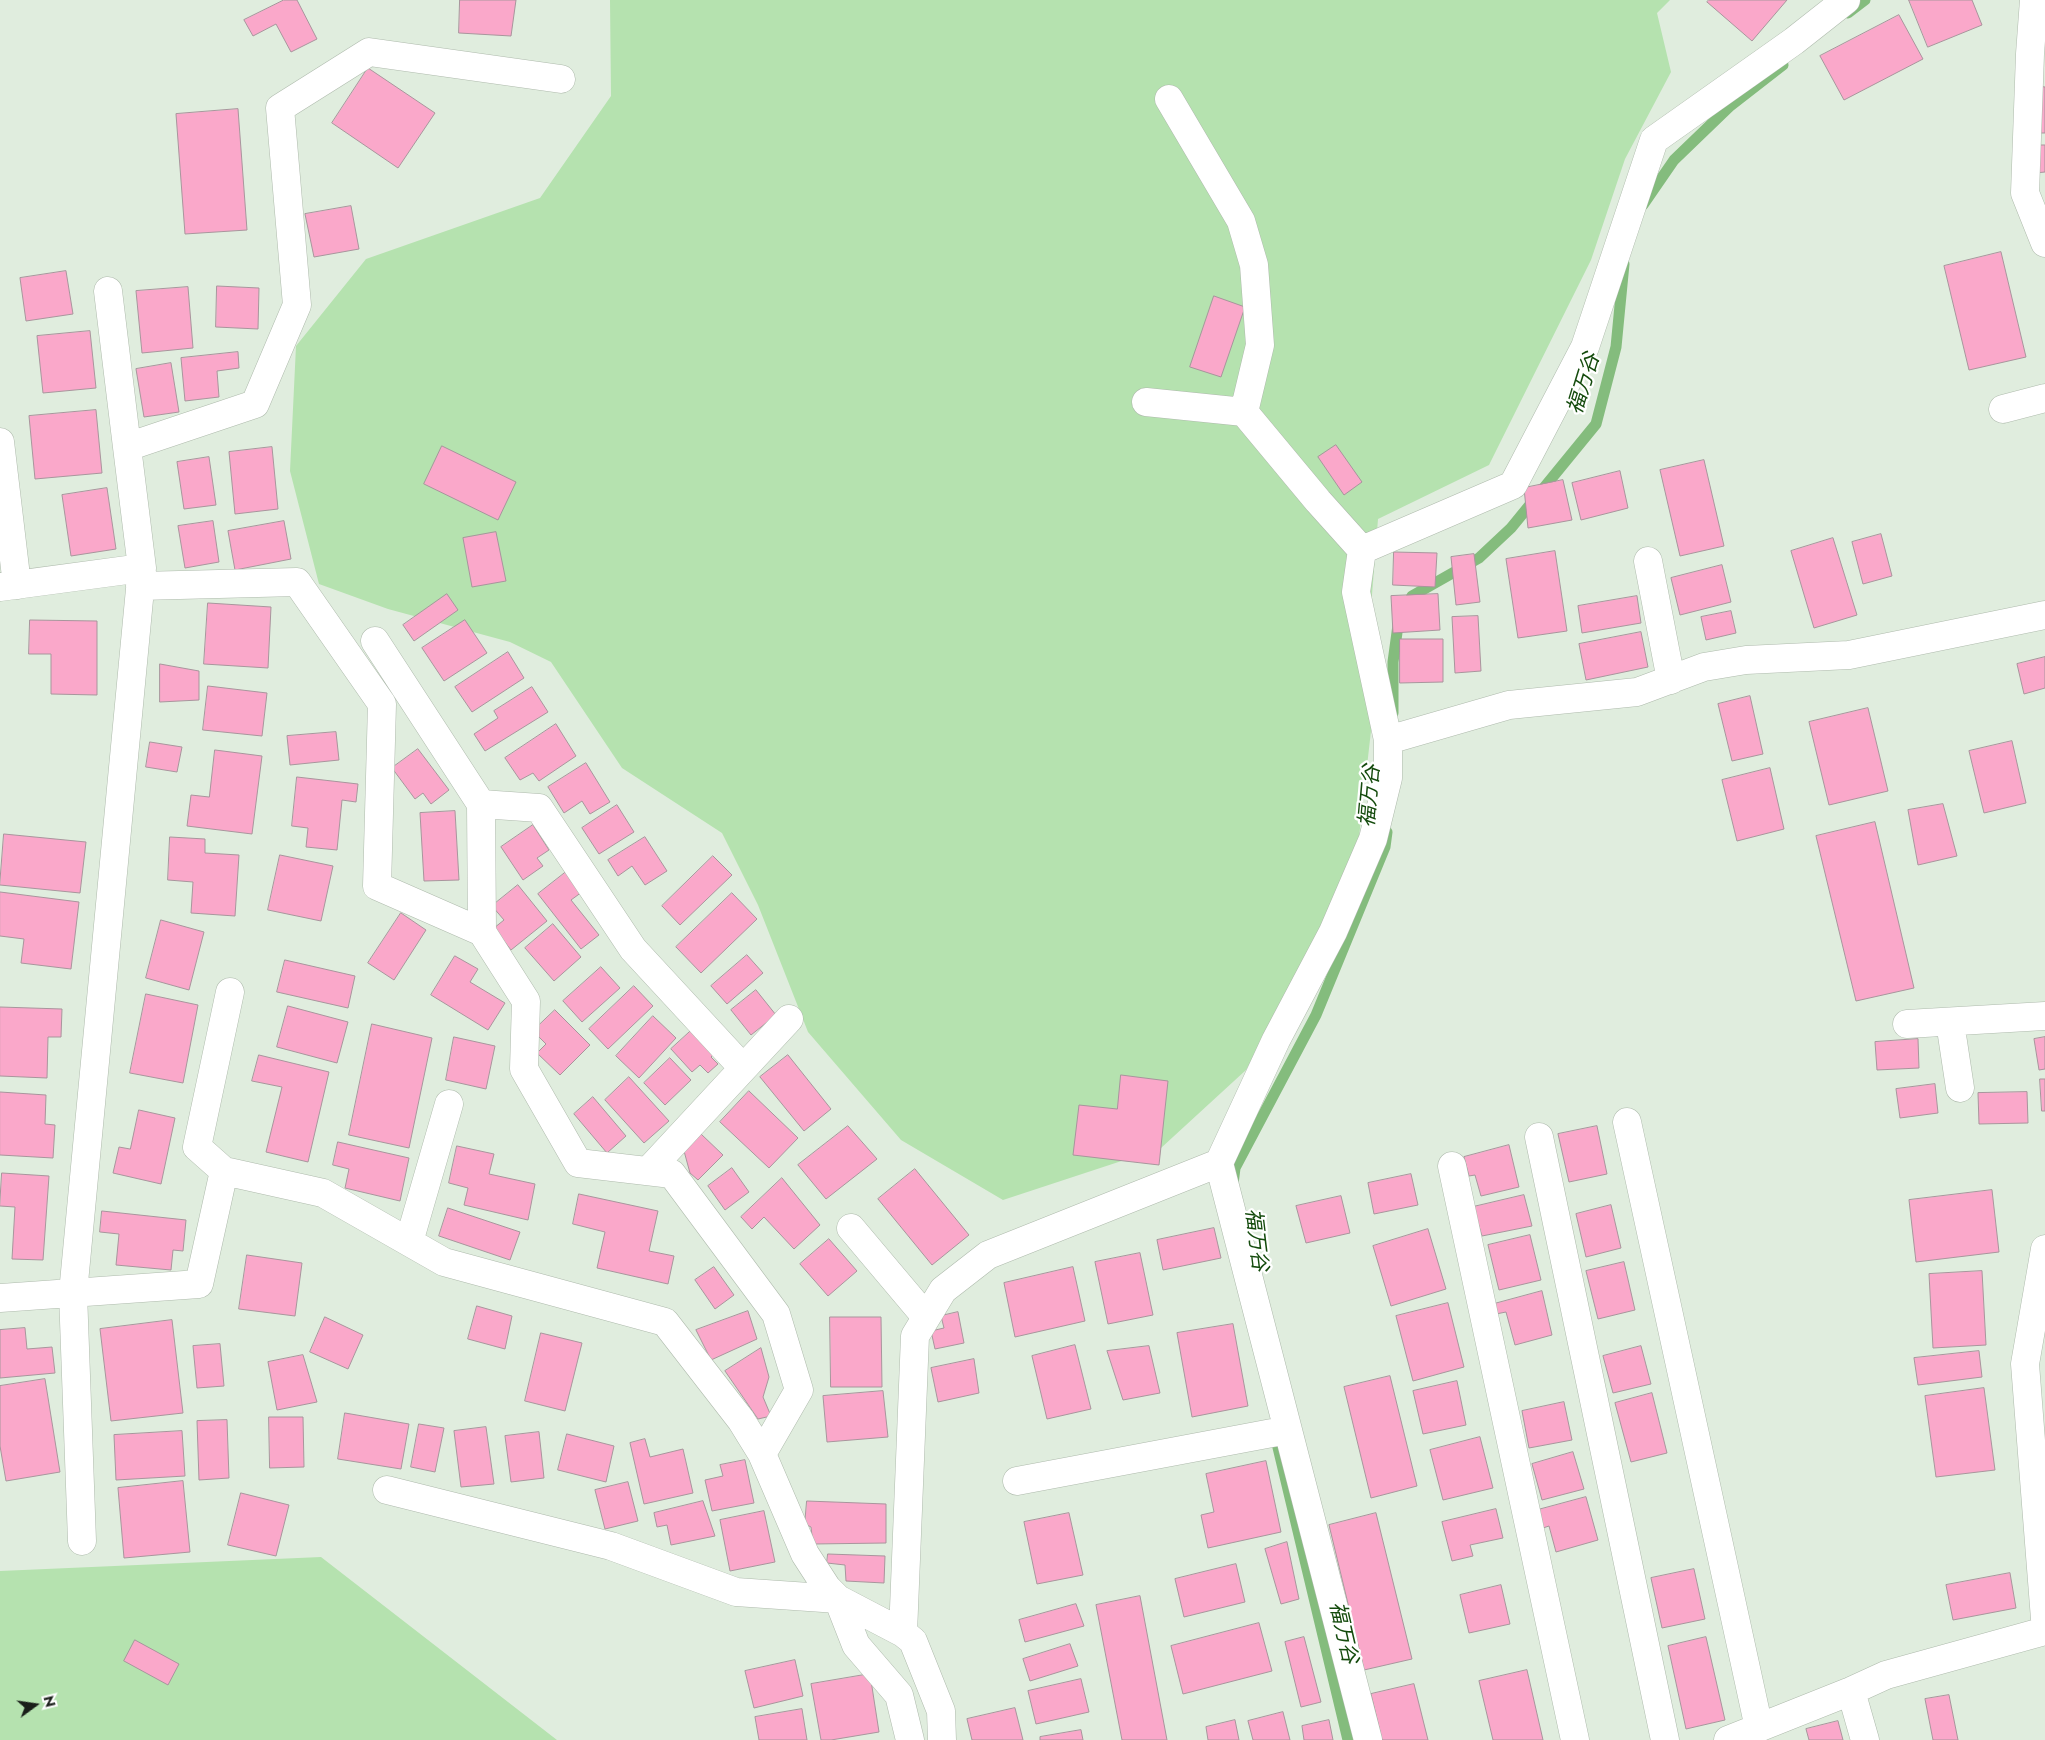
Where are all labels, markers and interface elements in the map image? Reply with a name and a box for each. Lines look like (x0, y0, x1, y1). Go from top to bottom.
water label: 福万谷 (1564, 350, 1606, 418)
water label: 福万谷 (1356, 764, 1386, 828)
water label: 福万谷 (1239, 1207, 1271, 1273)
water label: 福万谷 (1323, 1599, 1361, 1667)
north arrow (10, 1680, 60, 1730)
text: N (39, 1694, 61, 1709)

